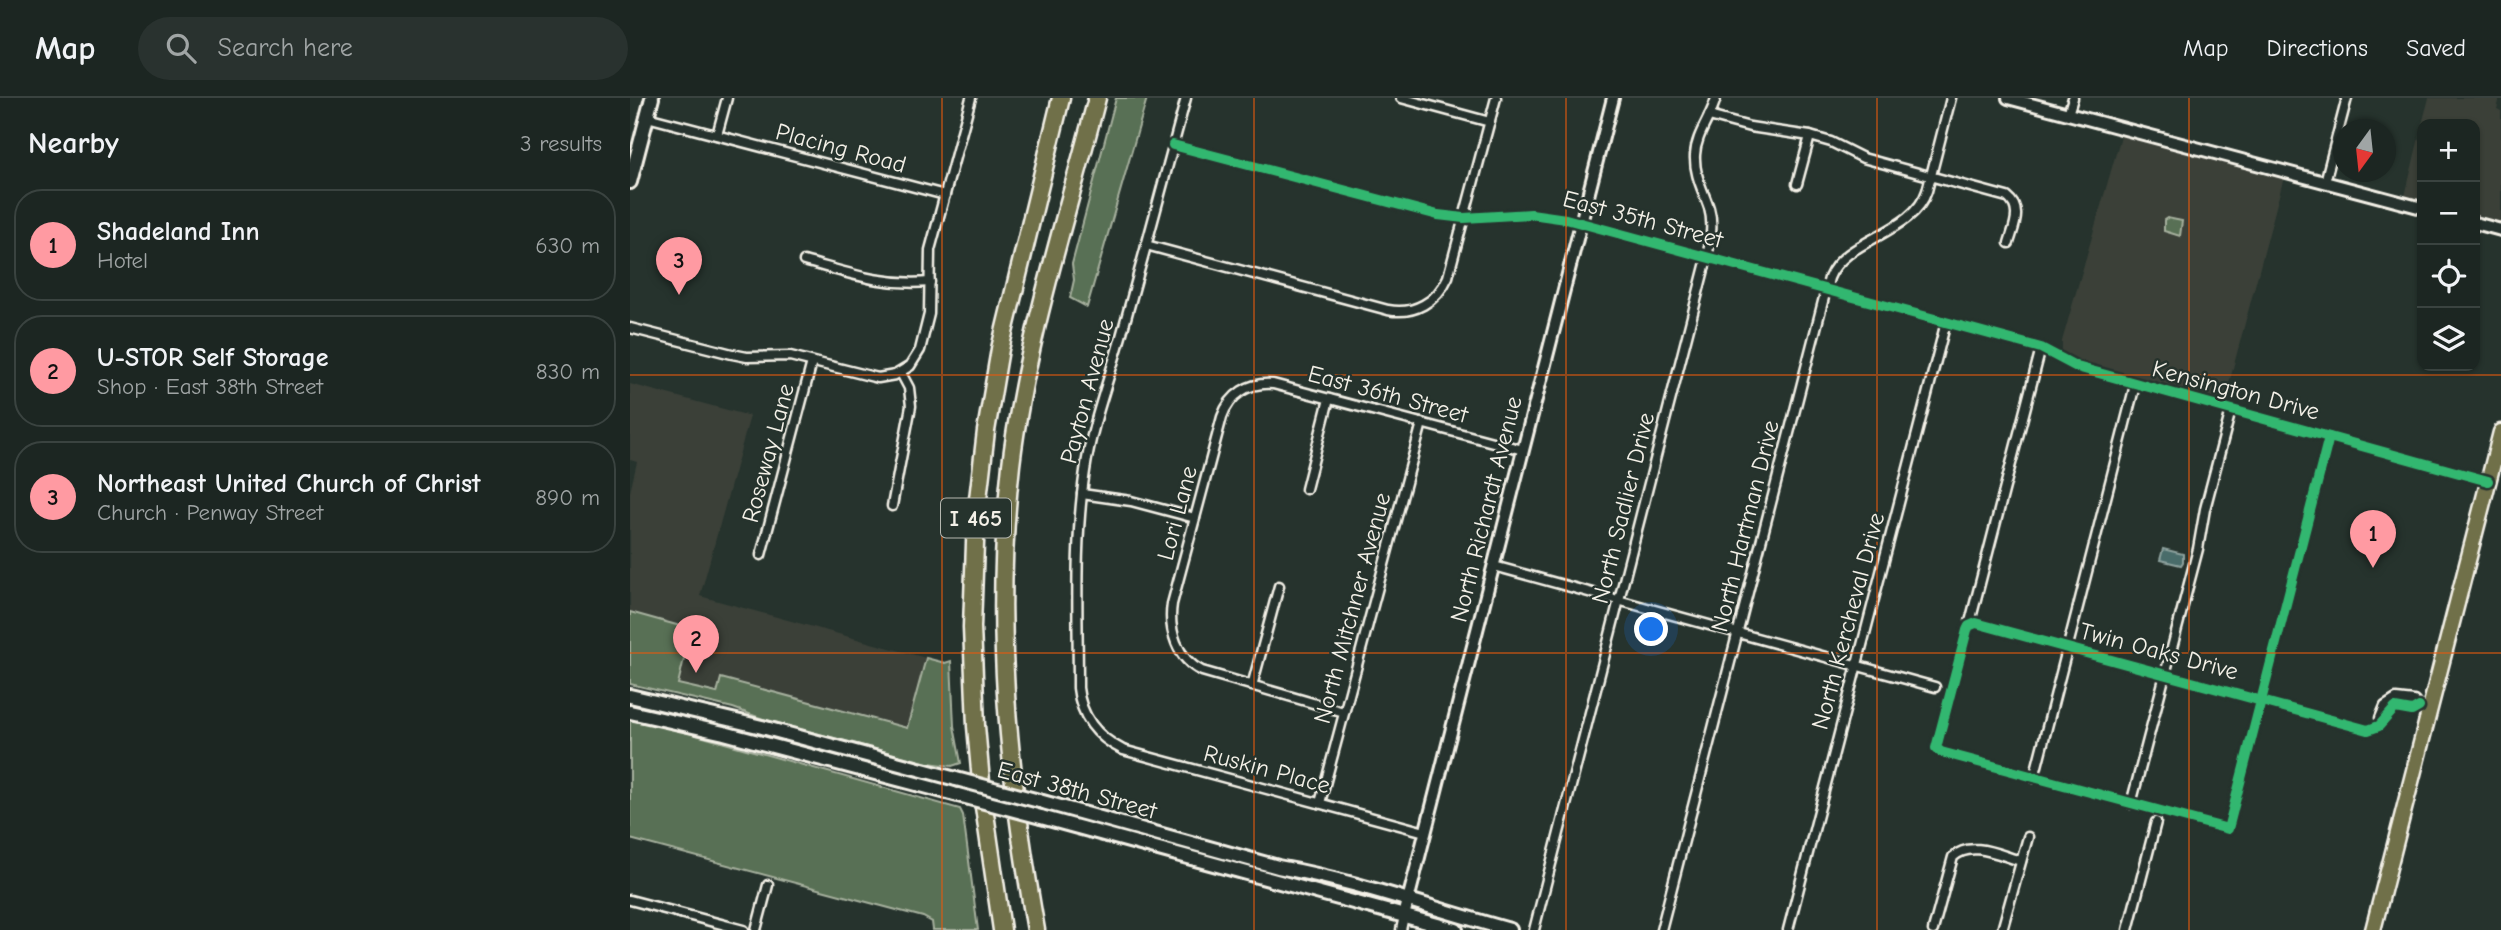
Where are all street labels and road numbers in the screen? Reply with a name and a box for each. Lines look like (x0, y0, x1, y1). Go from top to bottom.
street label: Placing Road (773, 117, 909, 179)
street label: East 35th Street (1560, 184, 1727, 254)
street label: Payton Avenue (1054, 316, 1120, 466)
street label: Kensington Drive (2149, 354, 2323, 426)
street label: East 36th Street (1305, 359, 1472, 429)
street label: Roseway Lane (736, 380, 800, 526)
street label: North Richardt Avenue (1444, 393, 1528, 625)
street label: North Sadlier Drive (1586, 410, 1660, 606)
street label: North Hartman Drive (1705, 417, 1785, 635)
street label: Lori Lane (1151, 463, 1203, 563)
street label: North Mitchner Avenue (1308, 490, 1396, 726)
road number: I 465 (941, 498, 1011, 538)
street label: North Kercheval Drive (1806, 510, 1890, 732)
street label: Twin Oaks Drive (2077, 616, 2241, 686)
street label: Ruskin Place (1201, 739, 1333, 799)
street label: East 38th Street (994, 755, 1161, 825)

